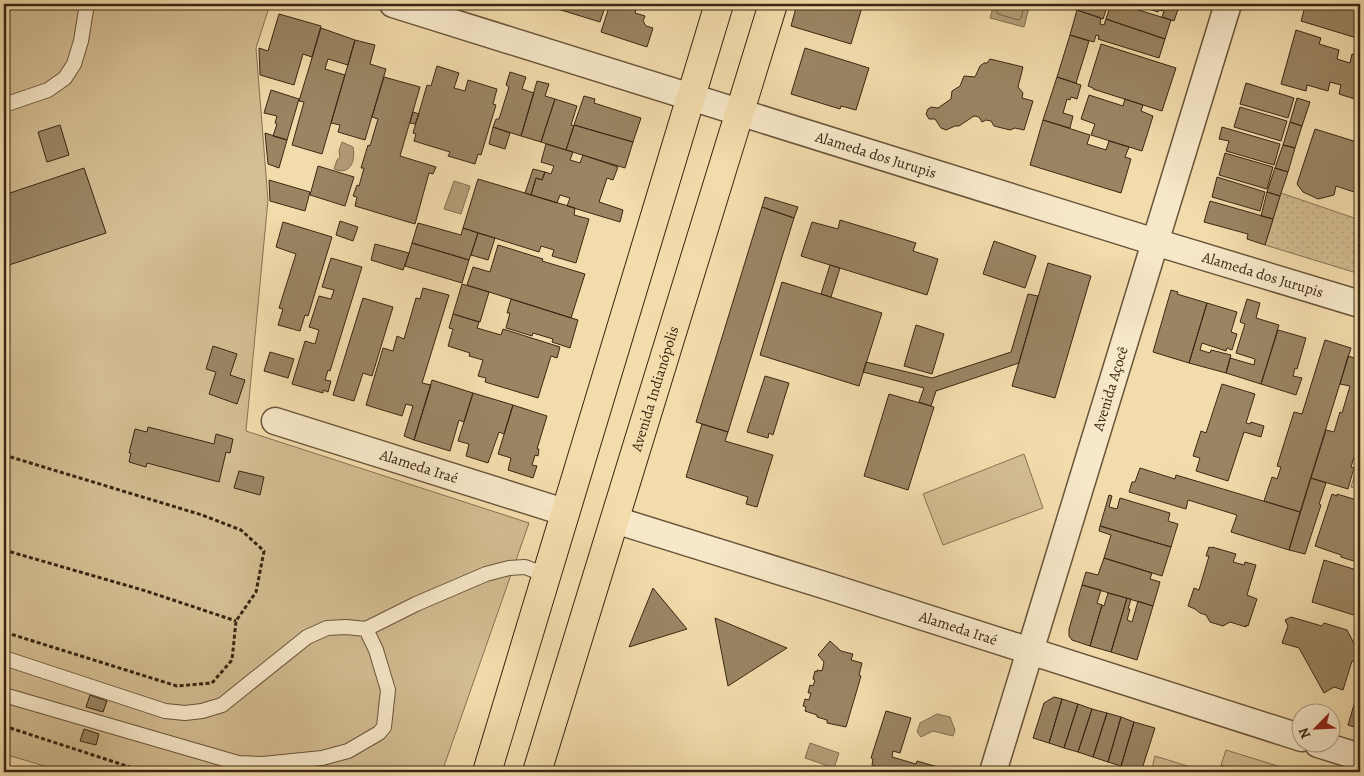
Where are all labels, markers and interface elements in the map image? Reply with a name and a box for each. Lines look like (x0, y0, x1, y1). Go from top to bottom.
street label: Alameda dos Jurupis (812, 126, 939, 183)
street label: Alameda dos Jurupis (1199, 247, 1326, 302)
street label: Avenida Indianópolis (626, 324, 683, 455)
street label: Avenida Açocê (1088, 344, 1133, 434)
street label: Alameda Iraé (376, 444, 461, 488)
street label: Alameda Iraé (916, 606, 1000, 650)
north arrow (1292, 704, 1342, 754)
text: N (1294, 725, 1315, 742)

